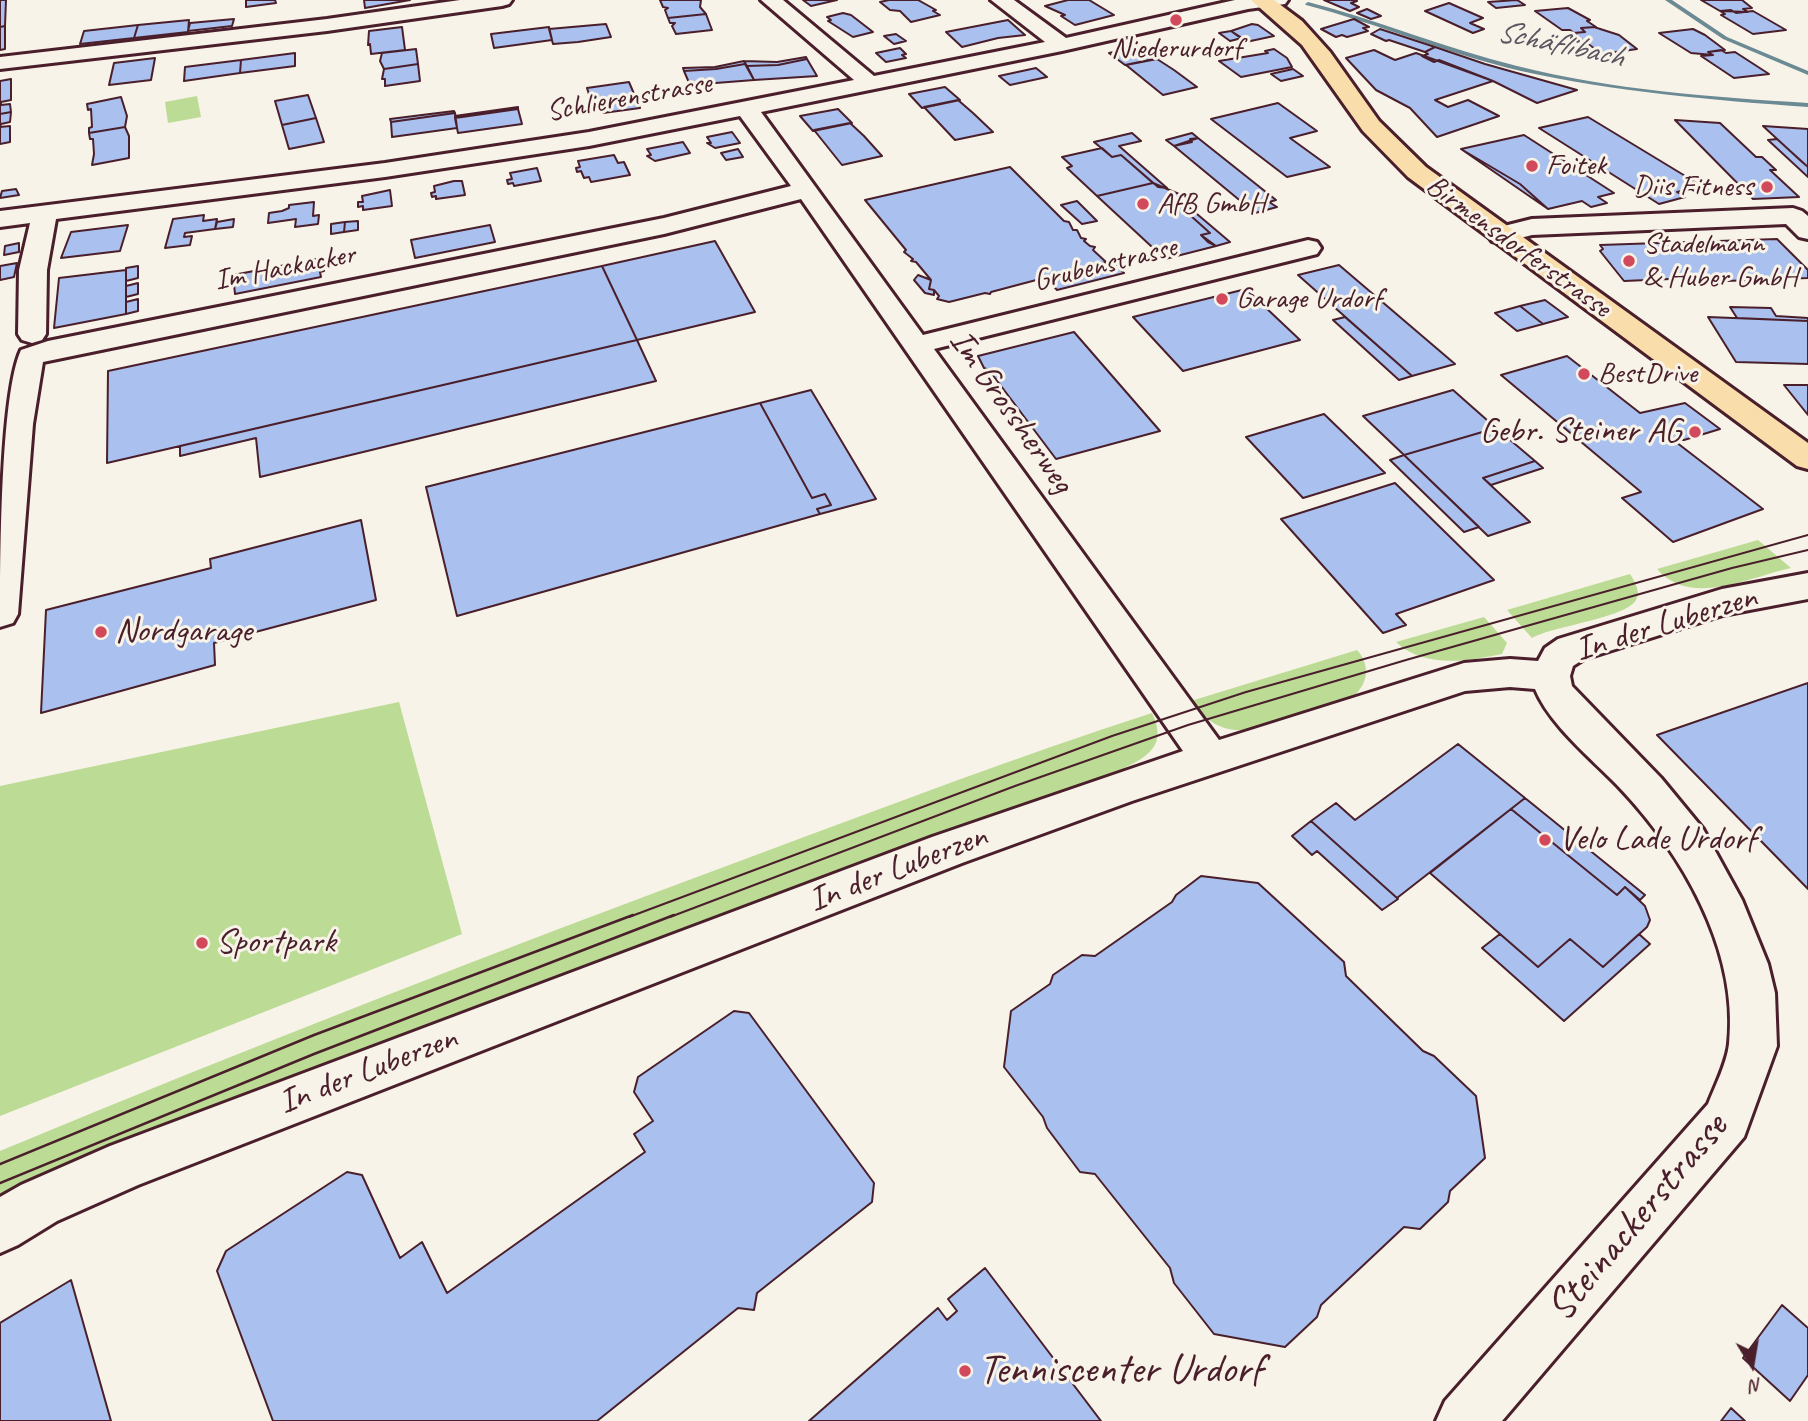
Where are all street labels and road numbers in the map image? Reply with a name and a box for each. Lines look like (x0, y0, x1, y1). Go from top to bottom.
street label: Schlierenstrasse (544, 66, 714, 130)
street label: Birmensdorferstrasse (1419, 168, 1617, 326)
street label: Grubenstrasse (1030, 230, 1180, 300)
street label: Im Hackacker (212, 237, 358, 299)
street label: Im Grossherweg (939, 322, 1083, 502)
street label: In der Luberzen (1570, 577, 1762, 671)
street label: In der Luberzen (803, 816, 993, 922)
street label: In der Luberzen (273, 1018, 463, 1124)
street label: Steinackerstrasse (1537, 1104, 1739, 1332)

